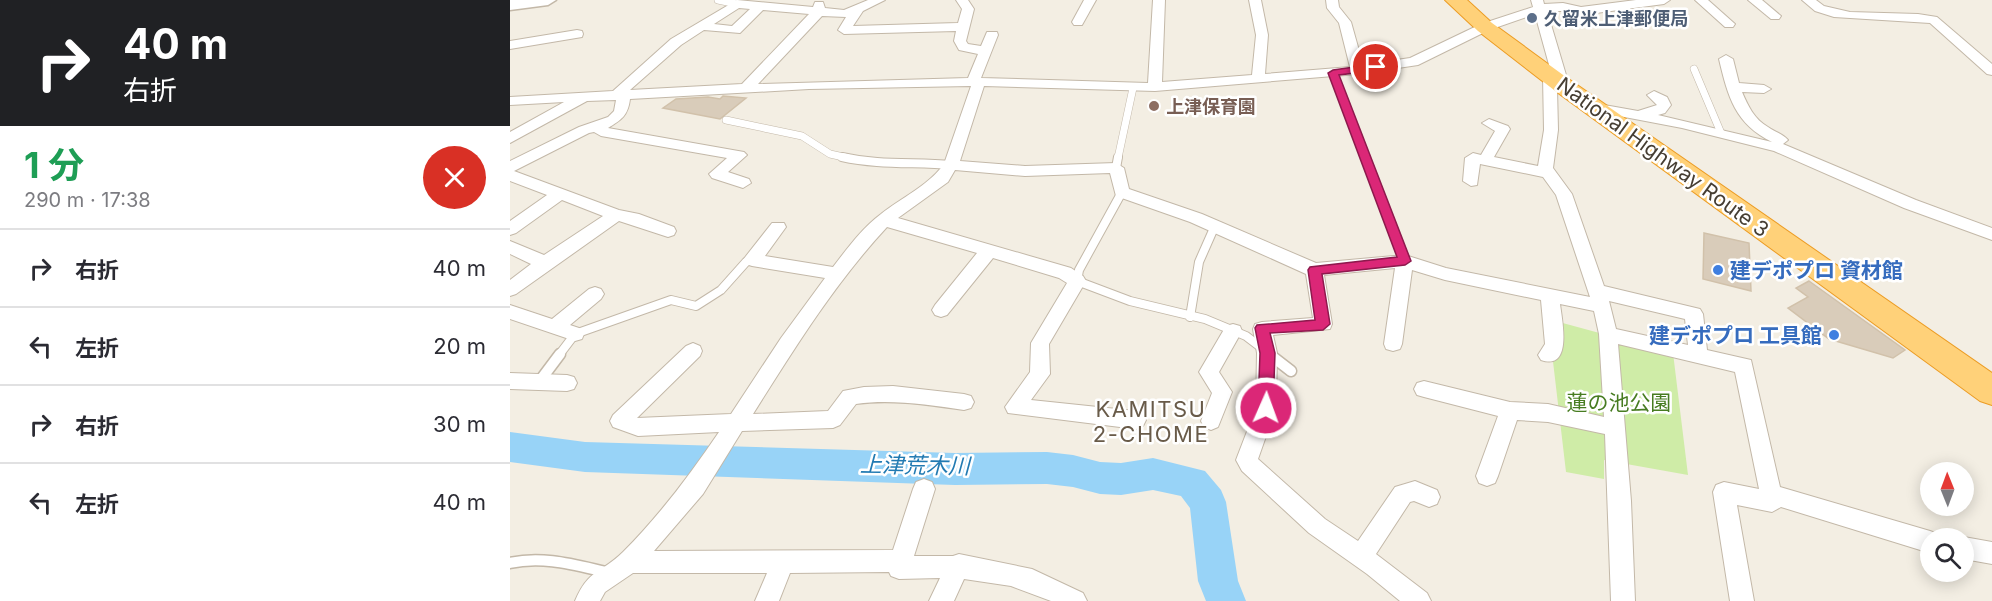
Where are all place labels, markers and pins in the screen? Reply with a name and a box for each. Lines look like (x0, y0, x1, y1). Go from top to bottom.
place label: 久留米上津郵便局 (1544, 8, 1688, 29)
marker: 久留米上津郵便局 (1525, 11, 1539, 25)
pin (1350, 41, 1401, 92)
place label: 上津保育園 (1166, 96, 1256, 117)
marker: 上津保育園 (1147, 99, 1161, 113)
place label: 建デポプロ 資材館 (1730, 258, 1903, 283)
marker: 建デポプロ 資材館 (1711, 263, 1725, 277)
place label: 建デポプロ 工具館 (1649, 323, 1822, 348)
marker: 建デポプロ 工具館 (1827, 328, 1841, 342)

